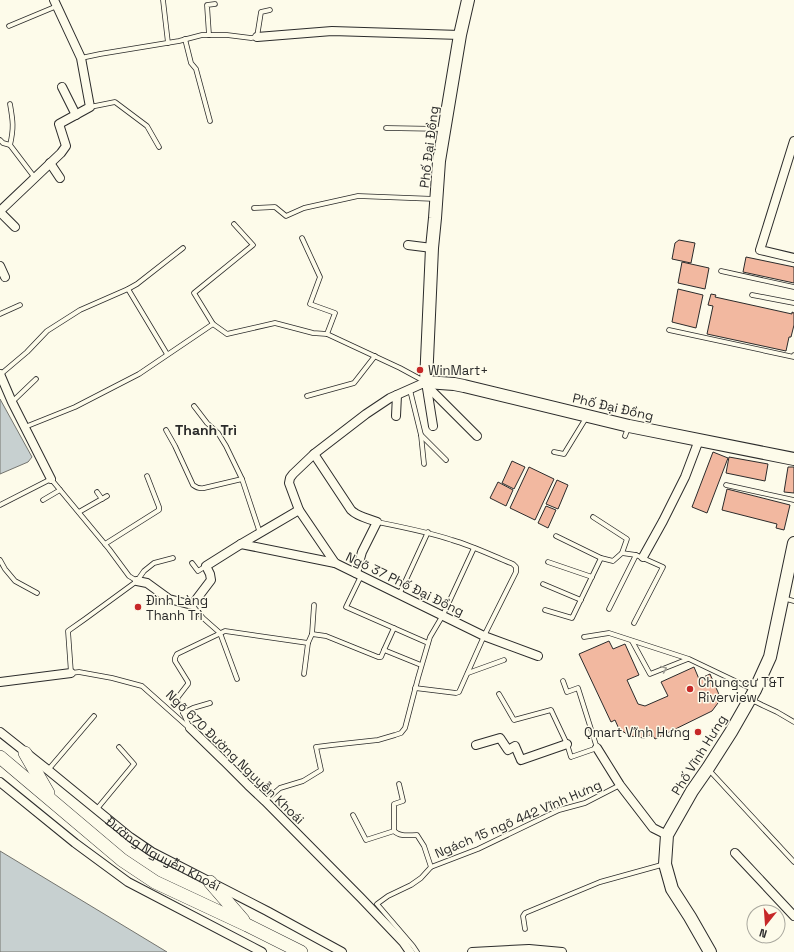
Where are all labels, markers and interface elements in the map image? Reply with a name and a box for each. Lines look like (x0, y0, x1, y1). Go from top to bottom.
street label: Phố Đại Đồng (416, 105, 442, 189)
place label: WinMart+ (428, 362, 488, 379)
marker: WinMart+ (415, 365, 425, 375)
street label: Phố Đại Đồng (571, 389, 655, 425)
district label: Thanh Trì (175, 421, 237, 439)
street label: Ngõ 37 Phố Đại Đồng (343, 548, 467, 620)
place label: Đình Làng Thanh Trì (146, 592, 208, 624)
marker: Đình Làng Thanh Trì (133, 602, 143, 612)
one-way arrow (660, 665, 667, 673)
place label: Chung cư T&T Riverview (698, 674, 785, 706)
marker: Chung cư T&T Riverview (685, 684, 695, 694)
street label: Ngõ 670 Đường Nguyễn Khoái (162, 686, 308, 828)
street label: Phố Vĩnh Hưng (668, 712, 730, 798)
place label: Qmart Vĩnh Hưng (584, 724, 690, 741)
marker: Qmart Vĩnh Hưng (693, 727, 703, 737)
street label: Ngách 15 ngõ 442 Vĩnh Hưng (432, 776, 604, 862)
street label: Đường Nguyễn Khoái (102, 812, 223, 894)
north arrow (746, 904, 786, 944)
text: N (758, 926, 769, 941)

